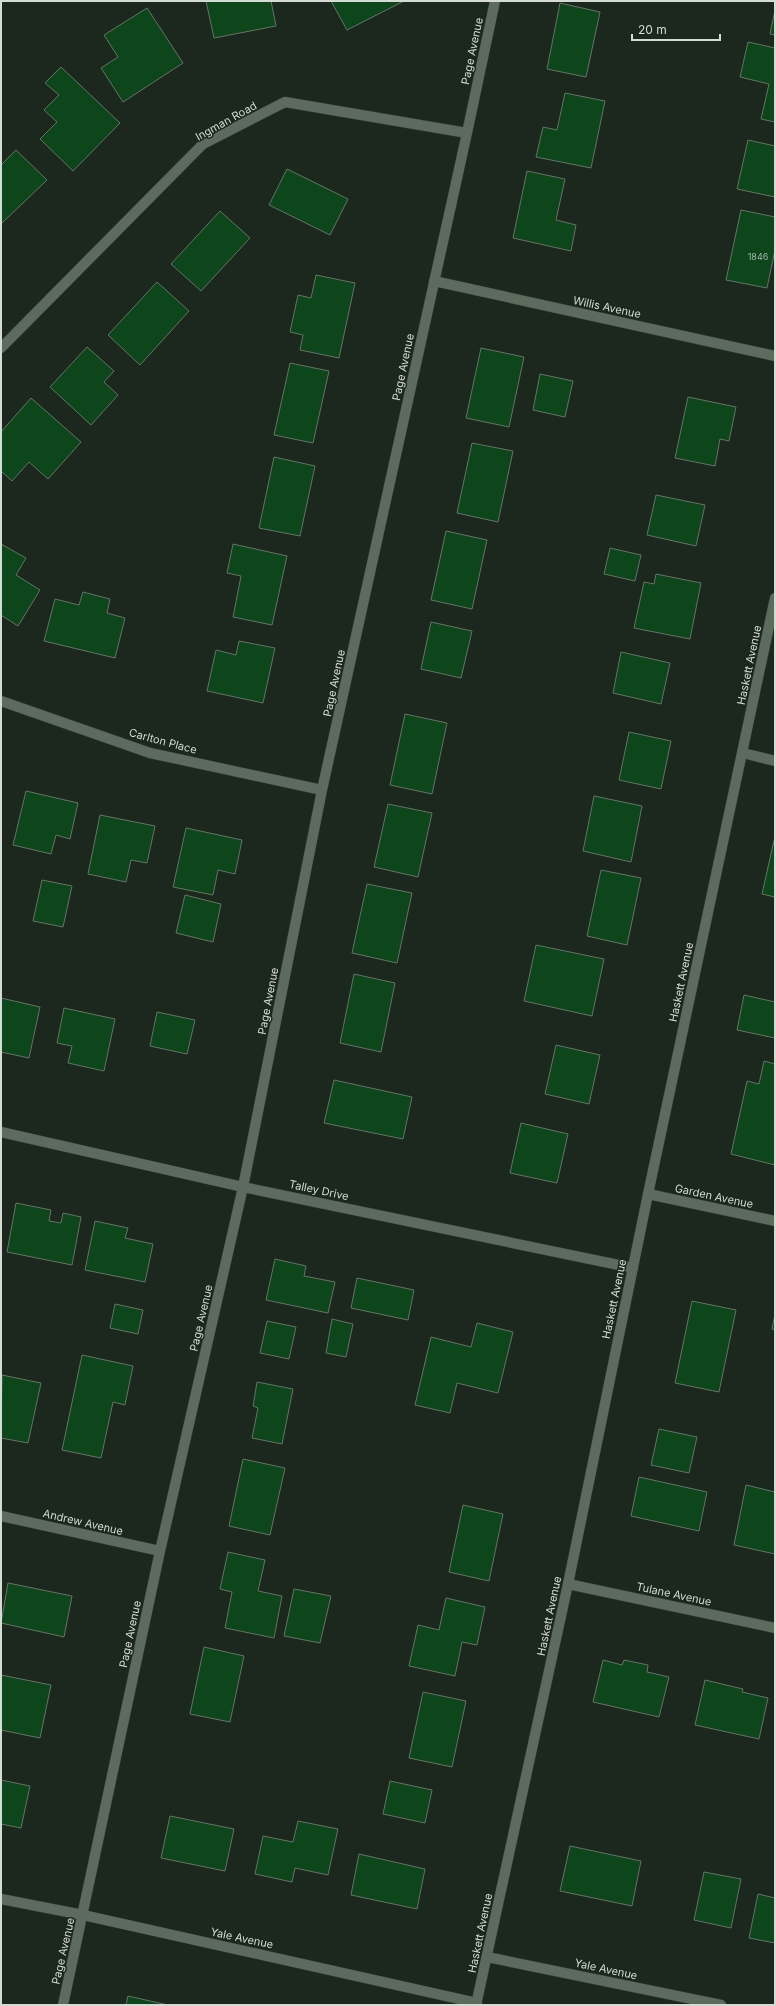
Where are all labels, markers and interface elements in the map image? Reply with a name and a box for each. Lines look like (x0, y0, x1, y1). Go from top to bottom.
street label: Page Avenue (458, 16, 486, 86)
scale bar (632, 16, 720, 42)
text: 20 m (638, 22, 667, 37)
street label: Ingman Road (193, 98, 259, 144)
house number: 1846 (748, 251, 769, 262)
street label: Willis Avenue (572, 293, 642, 321)
street label: Page Avenue (389, 332, 417, 402)
street label: Haskett Avenue (734, 624, 764, 706)
street label: Page Avenue (320, 648, 348, 718)
street label: Carlton Place (128, 725, 198, 757)
street label: Haskett Avenue (666, 941, 696, 1023)
street label: Page Avenue (255, 966, 281, 1036)
street label: Talley Drive (288, 1177, 350, 1203)
street label: Garden Avenue (674, 1181, 754, 1211)
street label: Haskett Avenue (599, 1258, 629, 1340)
street label: Page Avenue (187, 1283, 215, 1353)
street label: Andrew Avenue (42, 1506, 124, 1538)
street label: Haskett Avenue (534, 1575, 564, 1657)
street label: Tulane Avenue (635, 1579, 713, 1609)
street label: Page Avenue (116, 1599, 144, 1669)
street label: Haskett Avenue (465, 1892, 495, 1974)
street label: Page Avenue (49, 1916, 77, 1986)
street label: Yale Avenue (209, 1925, 275, 1951)
street label: Yale Avenue (573, 1956, 639, 1982)

